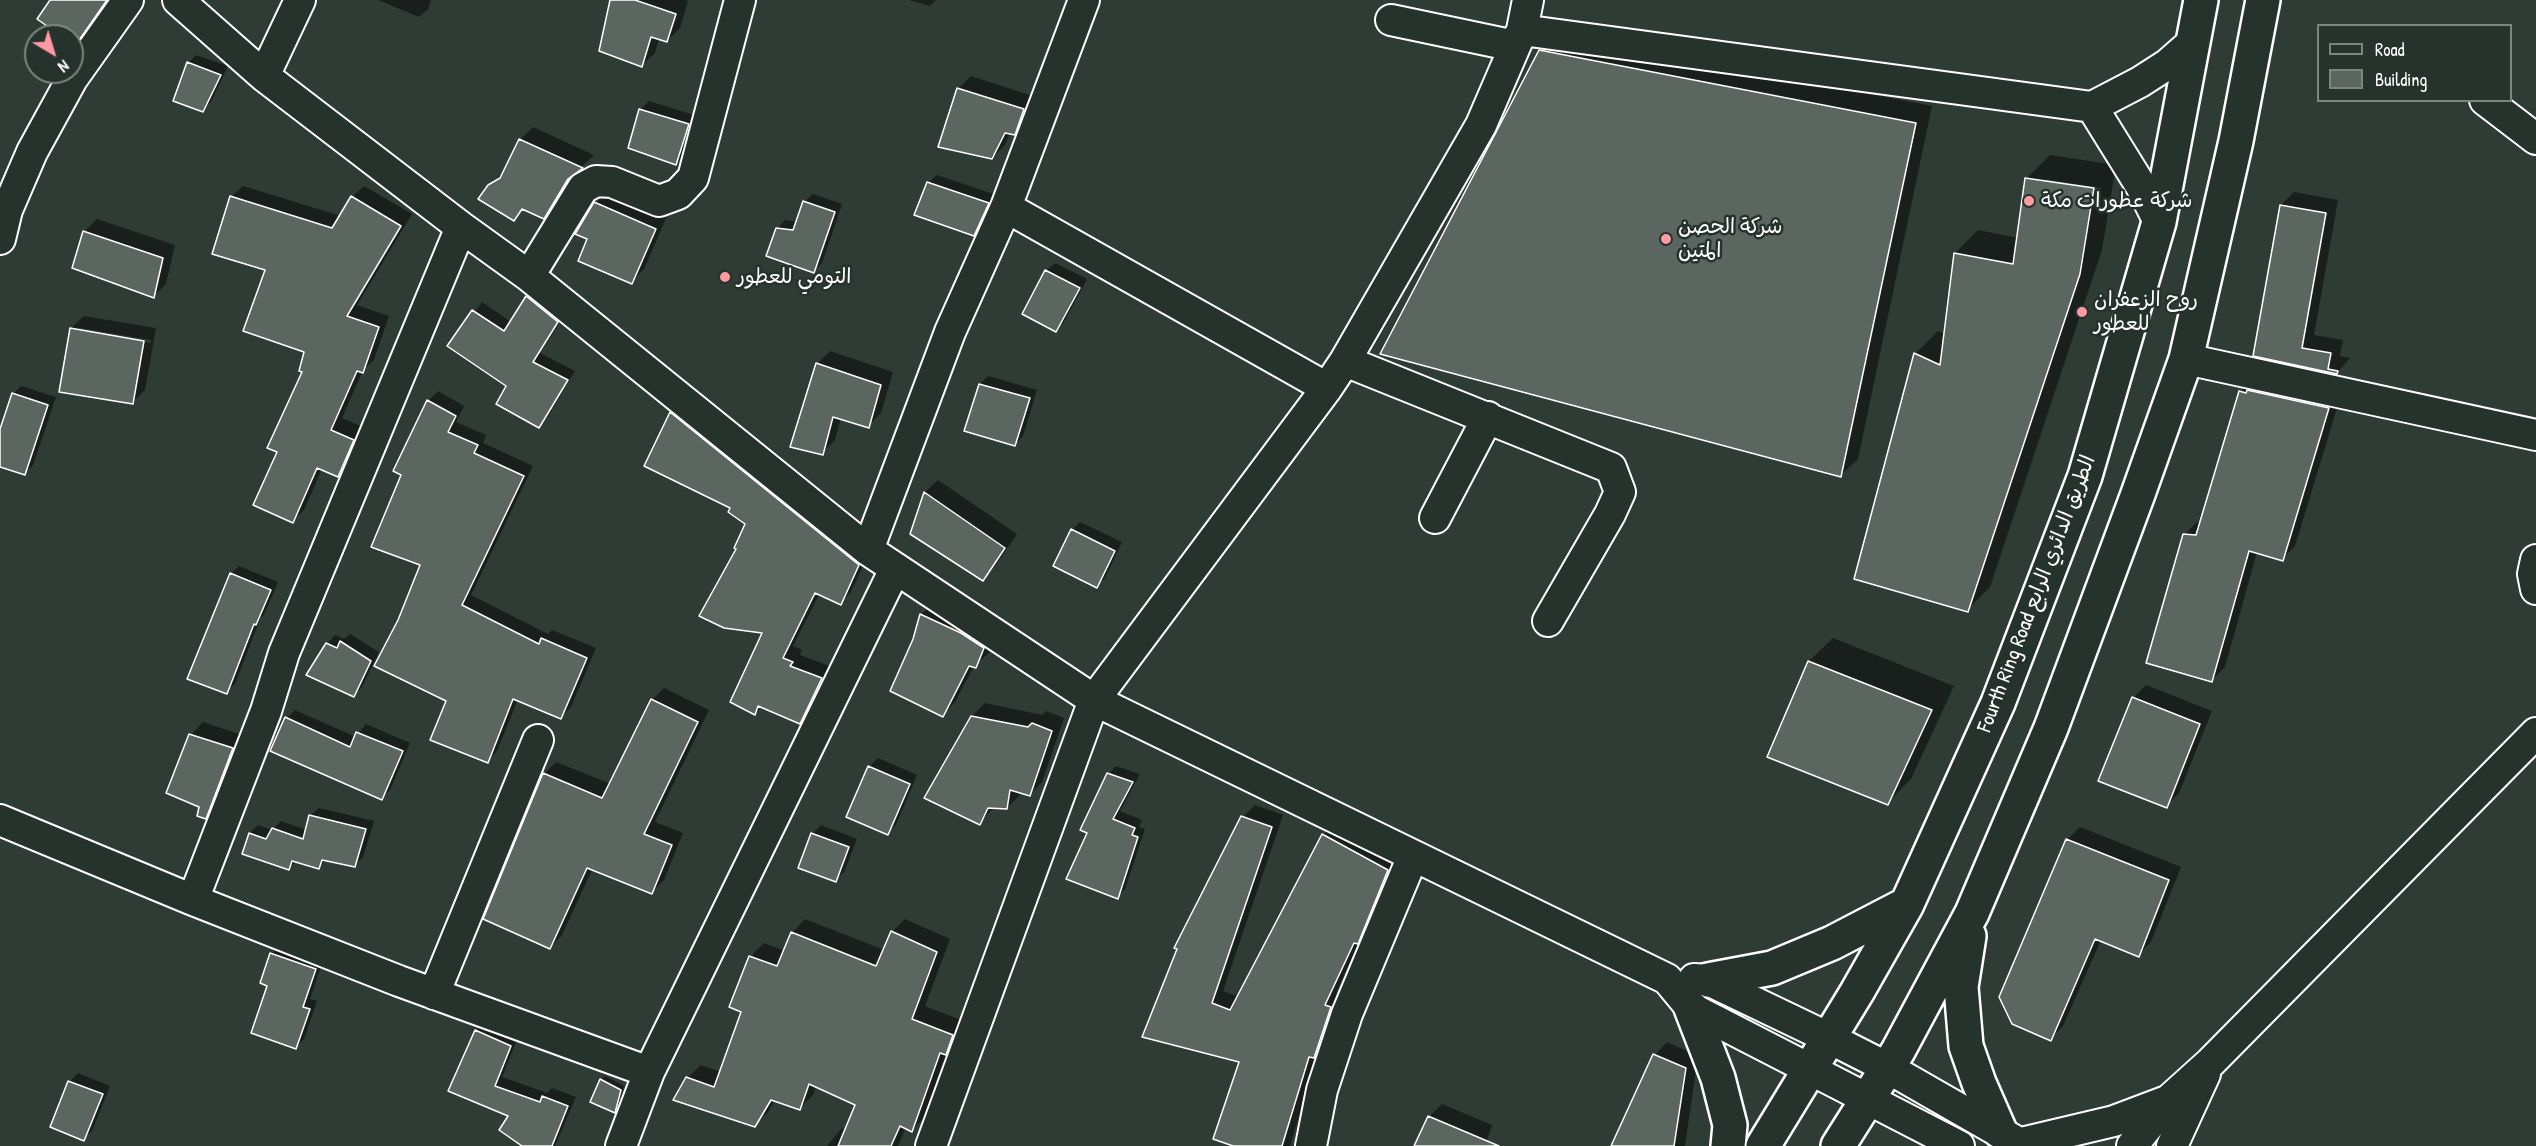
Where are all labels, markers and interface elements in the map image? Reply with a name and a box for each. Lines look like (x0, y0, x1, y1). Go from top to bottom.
north arrow (24, 24, 84, 84)
legend (2317, 24, 2512, 102)
text: Road (2375, 37, 2405, 62)
text: N (54, 55, 74, 78)
text: Building (2375, 67, 2427, 92)
place label: شركة عطورات مكة (2041, 188, 2192, 214)
marker: شركة عطورات مكة (2022, 194, 2036, 208)
place label: شركة الحصن المتين (1678, 214, 1782, 264)
marker: شركة الحصن المتين (1659, 232, 1673, 246)
place label: التومي للعطور (737, 264, 852, 290)
marker: التومي للعطور (718, 270, 732, 284)
place label: روح الزعفران للعطور (2094, 287, 2198, 337)
marker: روح الزعفران للعطور (2075, 305, 2089, 319)
street label: Fourth Ring Road الطريق الدائري الرابع (1972, 452, 2102, 736)

